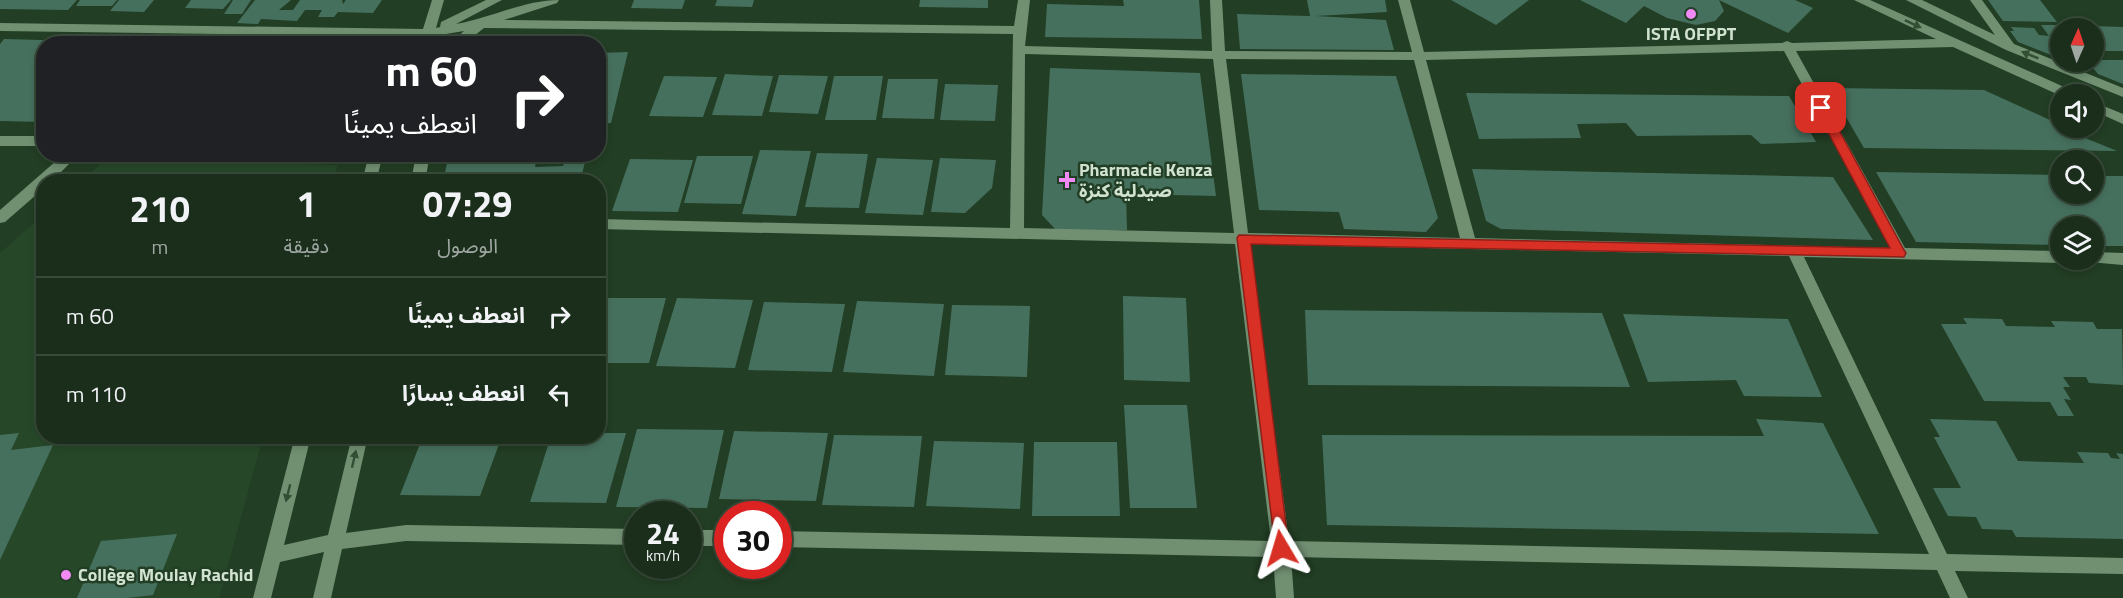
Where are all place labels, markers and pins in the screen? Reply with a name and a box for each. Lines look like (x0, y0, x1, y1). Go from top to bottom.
marker: ISTA OFPPT (1684, 7, 1698, 21)
place label: ISTA OFPPT (1646, 20, 1737, 47)
pin (1795, 82, 1846, 133)
place label: Pharmacie Kenza صيدلية كنزة (1079, 156, 1212, 204)
marker: Pharmacie Kenza صيدلية كنزة (1060, 173, 1074, 187)
place label: Collège Moulay Rachid (78, 561, 253, 588)
marker: Collège Moulay Rachid (59, 568, 73, 582)

